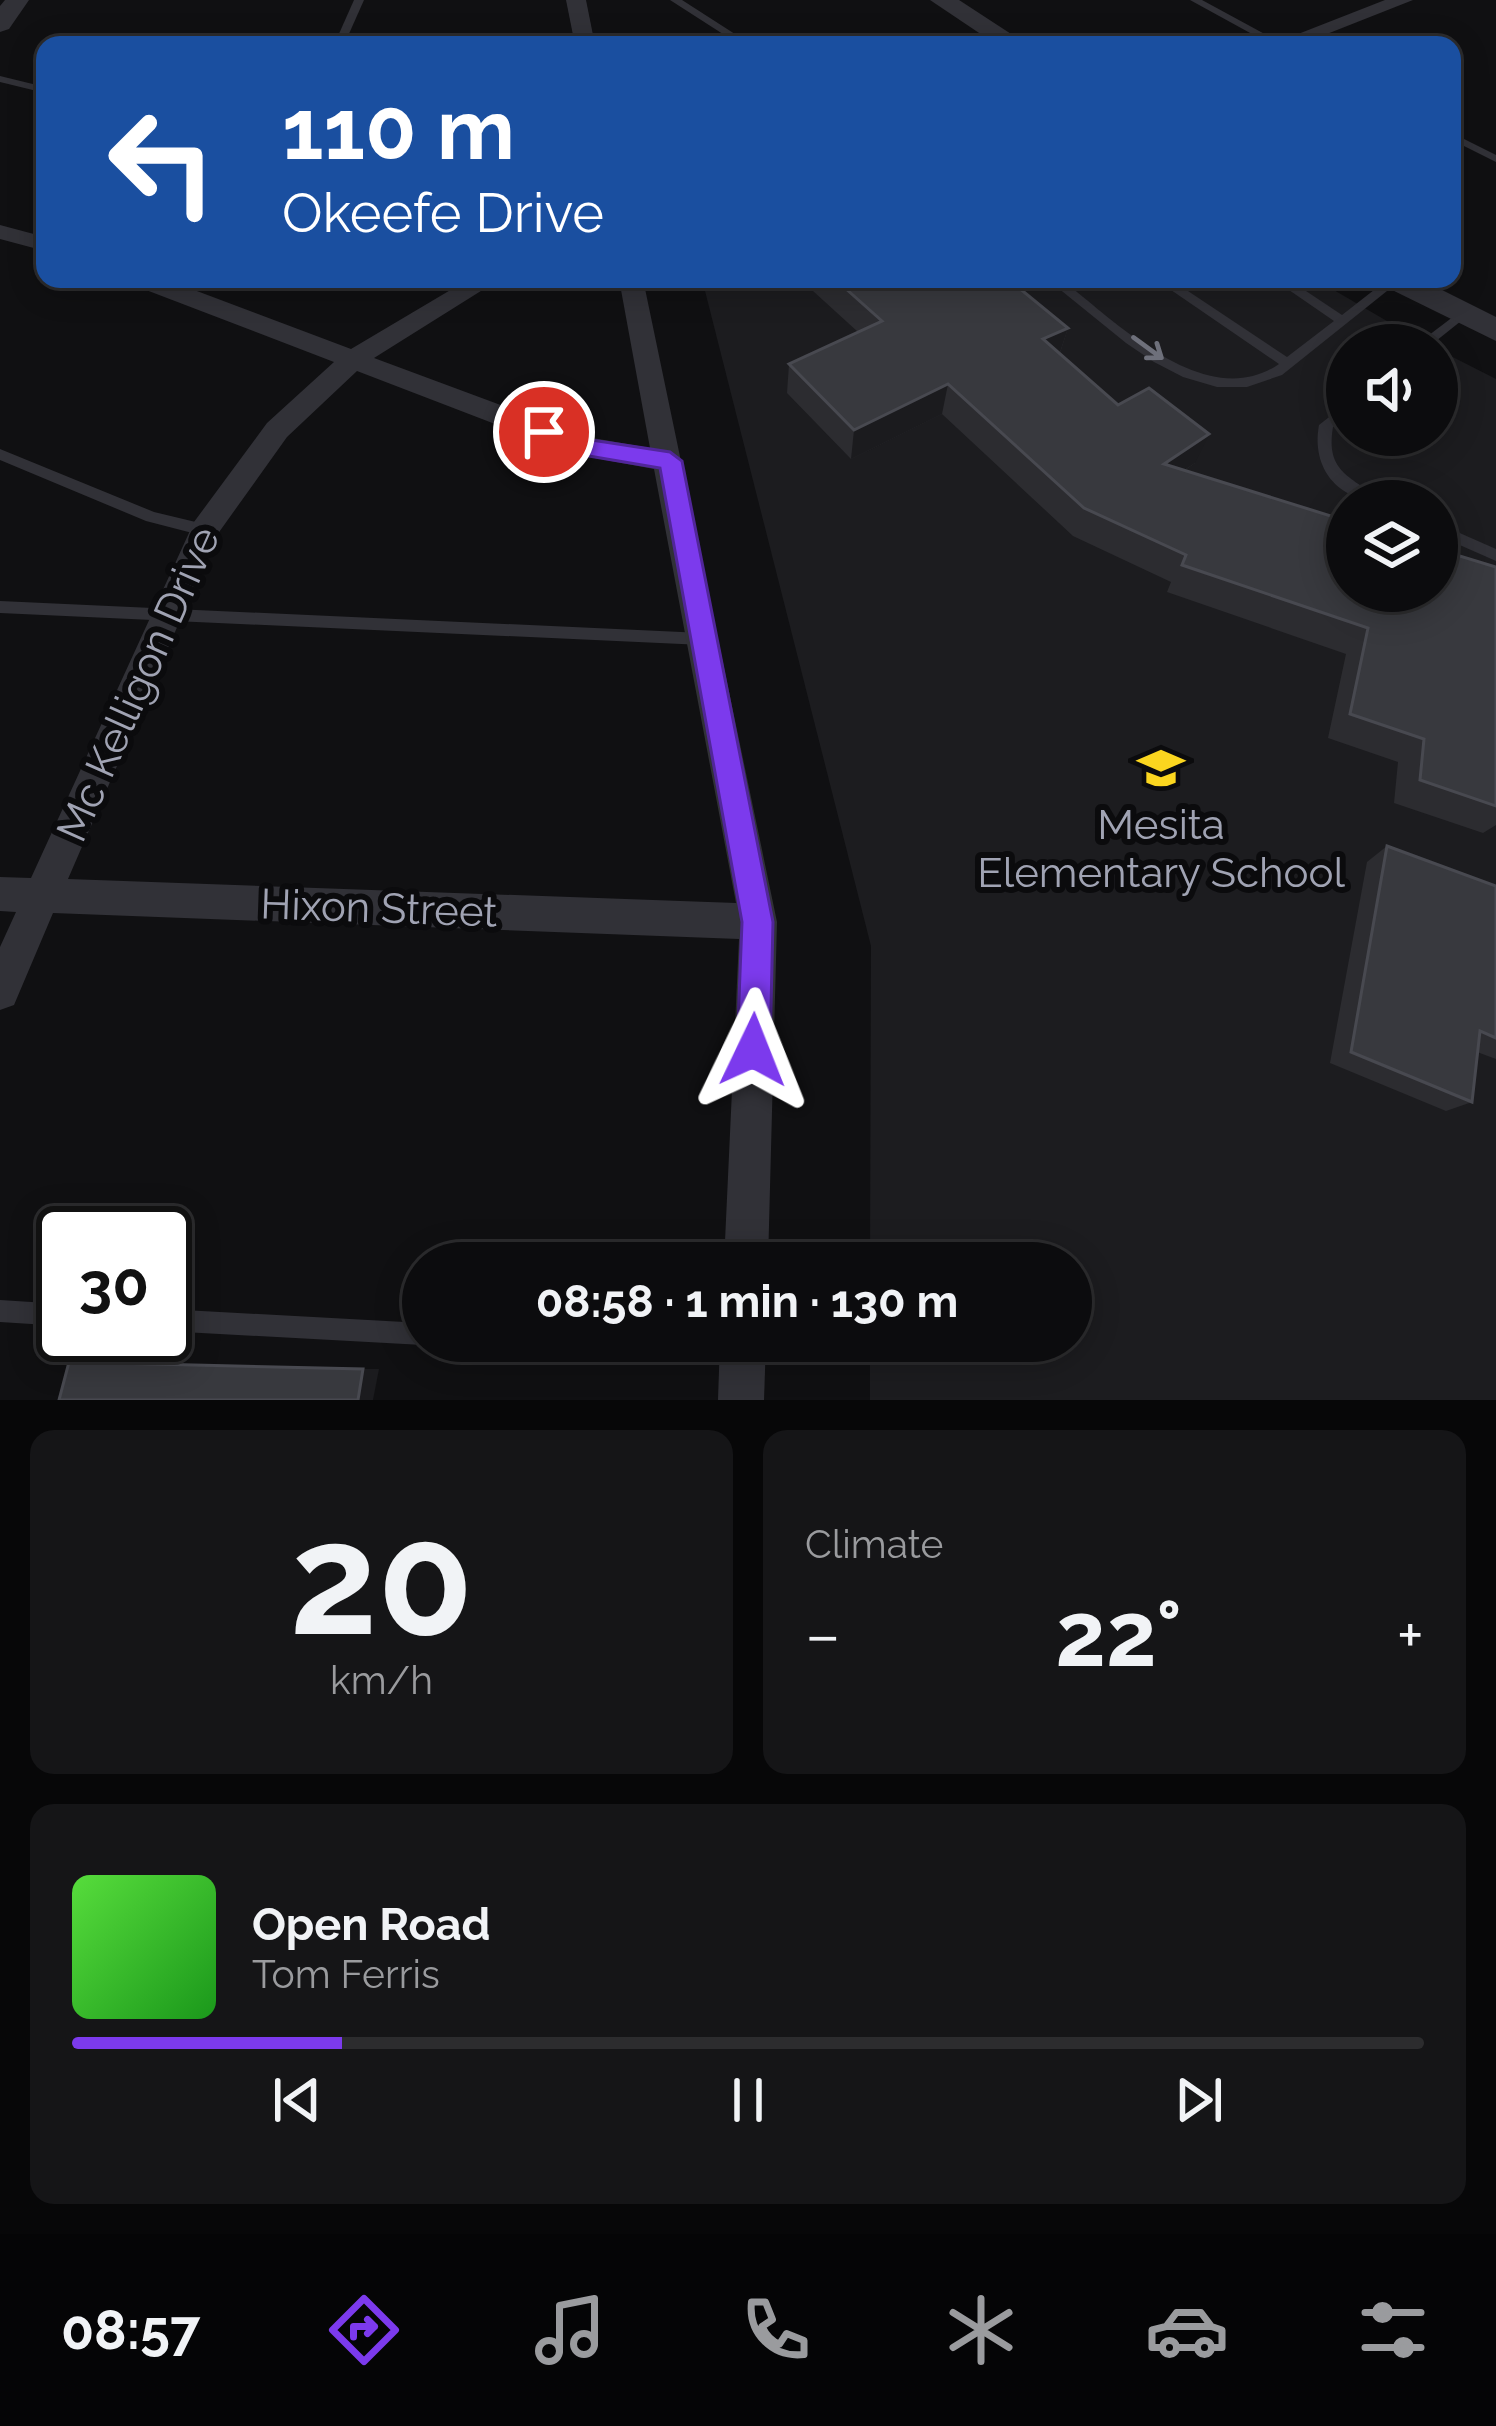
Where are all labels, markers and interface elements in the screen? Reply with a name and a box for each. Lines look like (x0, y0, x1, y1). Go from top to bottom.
text: 110 m (282, 80, 515, 179)
icon: left (84, 84, 240, 240)
text: Okeefe Drive (282, 181, 604, 245)
map controls (1326, 324, 1458, 612)
button: sound (1326, 324, 1458, 456)
one-way arrow (1131, 335, 1164, 361)
pin (493, 381, 595, 483)
icon: arrive (511, 399, 577, 465)
button: layers (1326, 480, 1458, 612)
street label: Mc Kelligon Drive (47, 519, 229, 849)
school or university icon: Mesita Elementary School (1136, 743, 1186, 793)
place label: Mesita Elementary School (977, 800, 1345, 897)
street label: Hixon Street (260, 879, 498, 937)
position arrow (690, 987, 816, 1113)
speed limit sign: 30 (36, 1206, 192, 1362)
text: 08:58 · 1 min · 130 m (536, 1275, 958, 1328)
text: 20 (290, 1487, 473, 1671)
text: Climate (805, 1521, 943, 1567)
text: 22° (1055, 1581, 1182, 1687)
text: − (805, 1596, 841, 1673)
text: + (1397, 1596, 1424, 1673)
text: km/h (330, 1657, 433, 1703)
text: Open Road (252, 1898, 491, 1951)
text: Tom Ferris (252, 1951, 440, 1997)
icon: previous (264, 2067, 330, 2133)
icon: pause (715, 2067, 781, 2133)
icon: next (1166, 2067, 1232, 2133)
icon: directions (322, 2288, 406, 2372)
icon: music (528, 2288, 612, 2372)
icon: phone (734, 2288, 818, 2372)
icon: climate (939, 2288, 1023, 2372)
icon: car (1145, 2288, 1229, 2372)
icon: filters (1351, 2288, 1435, 2372)
text: 08:57 (61, 2298, 200, 2362)

